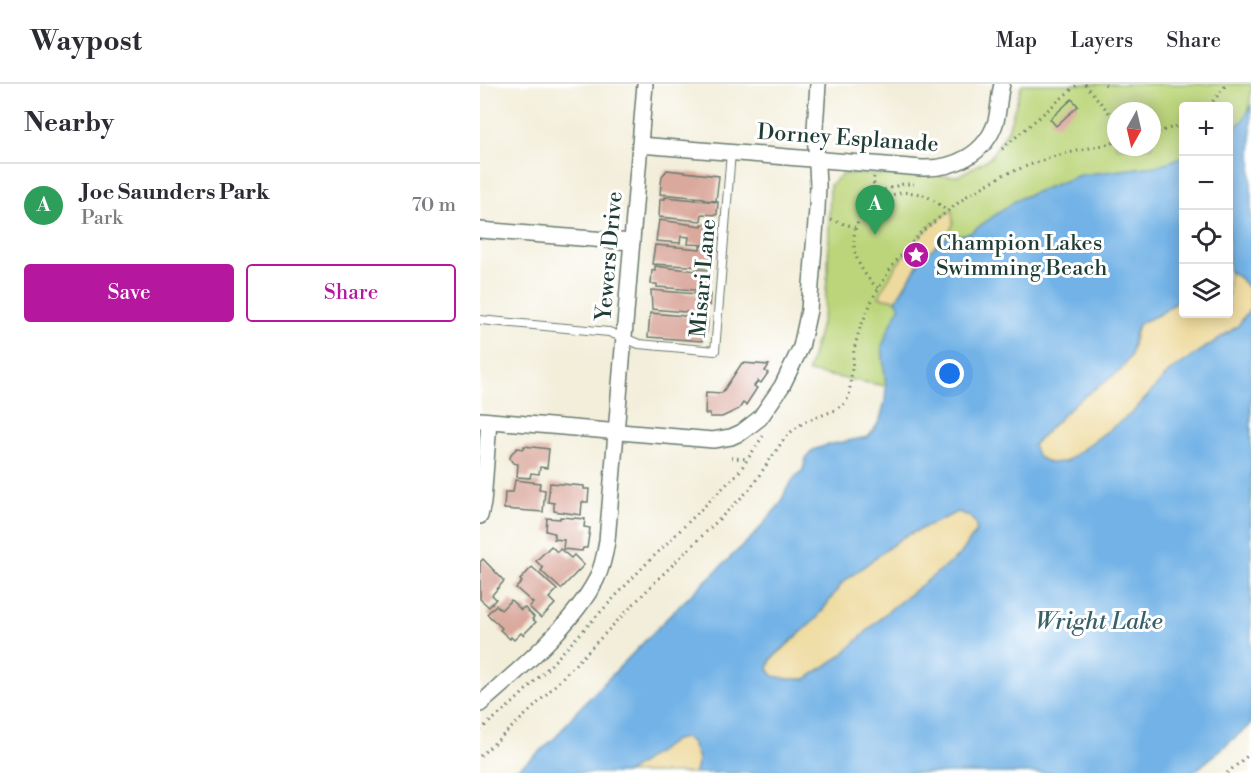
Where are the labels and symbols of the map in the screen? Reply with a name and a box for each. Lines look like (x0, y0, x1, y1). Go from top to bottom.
north arrow (1107, 102, 1161, 156)
street label: Dorney Esplanade (756, 119, 939, 158)
pin: A (856, 186, 894, 235)
street label: Yewers Drive (590, 190, 629, 323)
street label: Misari Lane (685, 218, 722, 339)
place label: Champion Lakes Swimming Beach (936, 230, 1107, 282)
place icon: Champion Lakes Swimming Beach (901, 240, 931, 270)
your location (935, 359, 964, 388)
water label: Wright Lake (1035, 607, 1163, 637)

